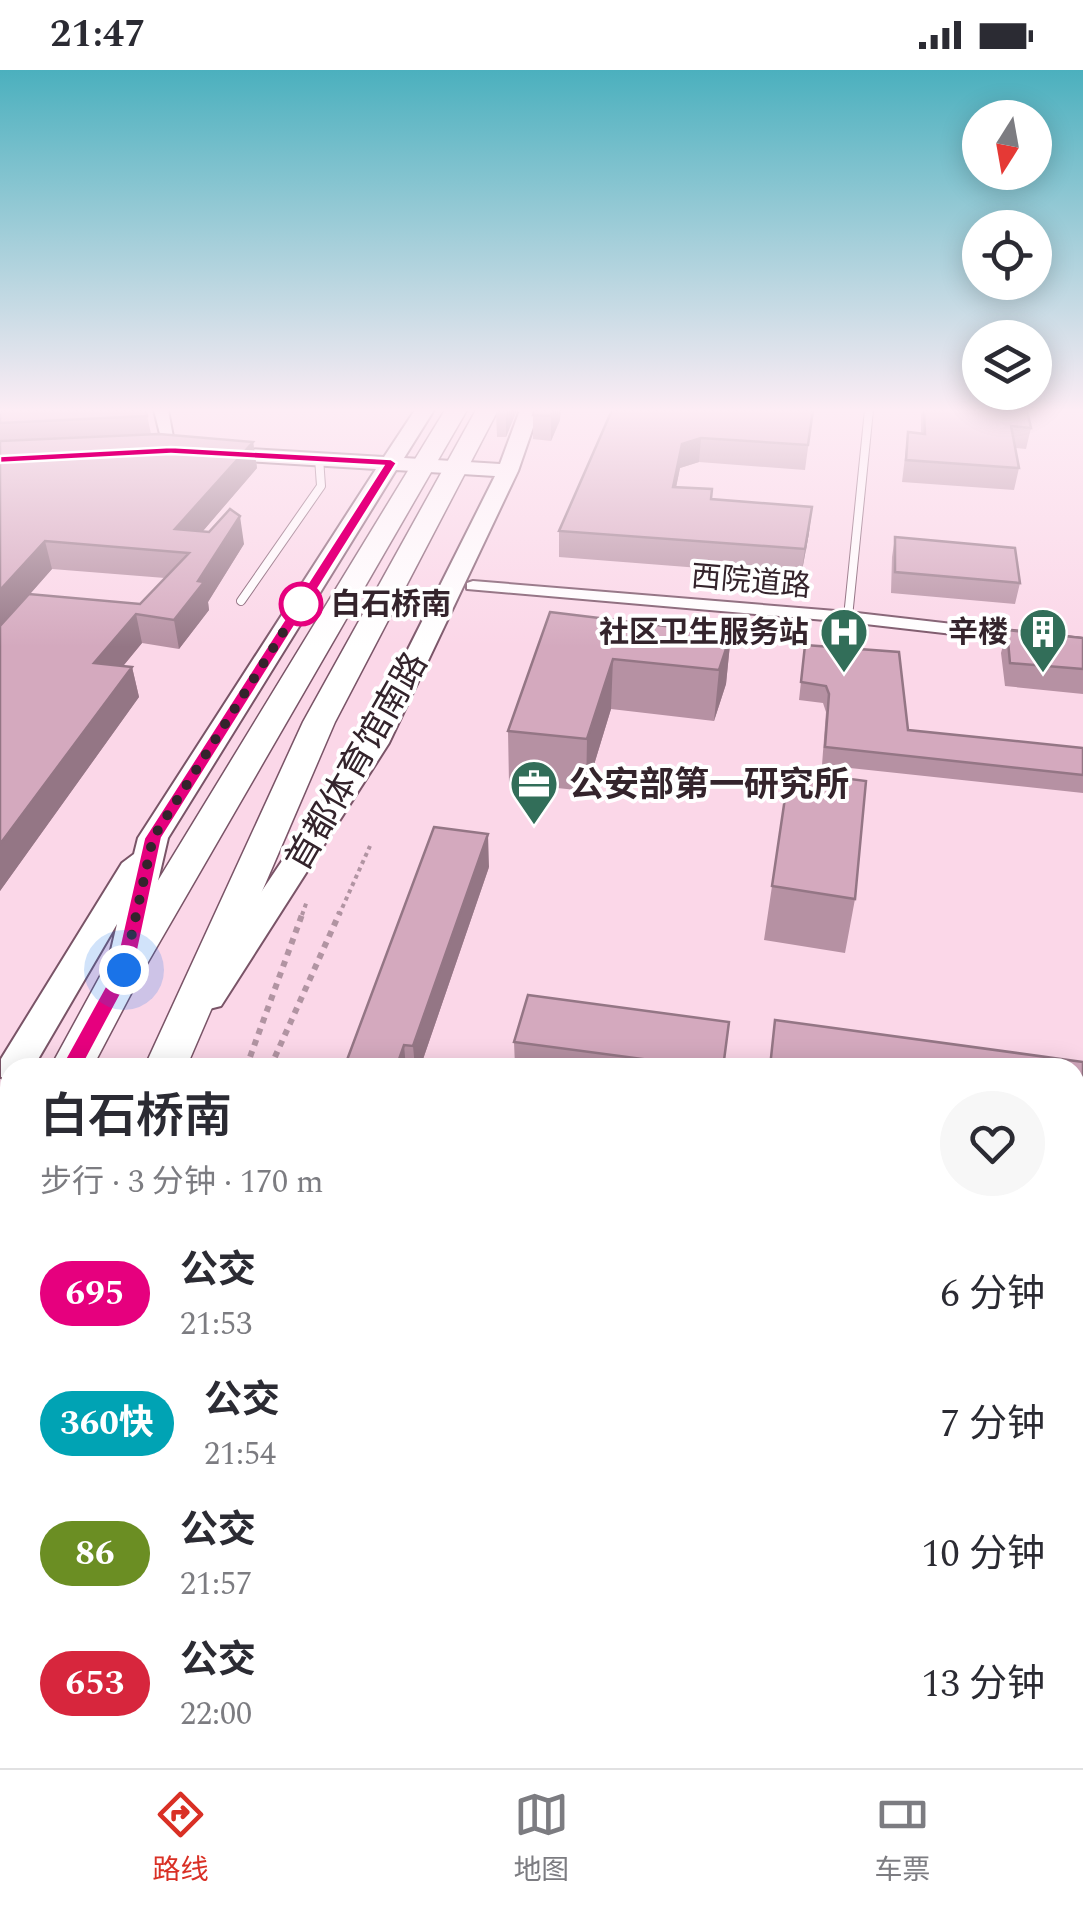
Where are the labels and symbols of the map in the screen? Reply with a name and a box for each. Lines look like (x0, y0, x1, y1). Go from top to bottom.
north arrow (962, 100, 1052, 190)
street label: 西院道路 (689, 554, 813, 610)
place label: 白石桥南 (331, 582, 451, 628)
marker: 白石桥南 (280, 583, 322, 625)
hospital icon: 社区卫生服务站 (818, 606, 870, 674)
building icon: 辛楼 (1017, 606, 1069, 674)
place label: 社区卫生服务站 (599, 610, 809, 656)
place label: 辛楼 (948, 610, 1008, 656)
street label: 首都体育馆南路 (273, 642, 442, 881)
office icon: 公安部第一研究所 (508, 758, 560, 826)
place label: 公安部第一研究所 (569, 759, 849, 812)
your location (99, 945, 149, 995)

